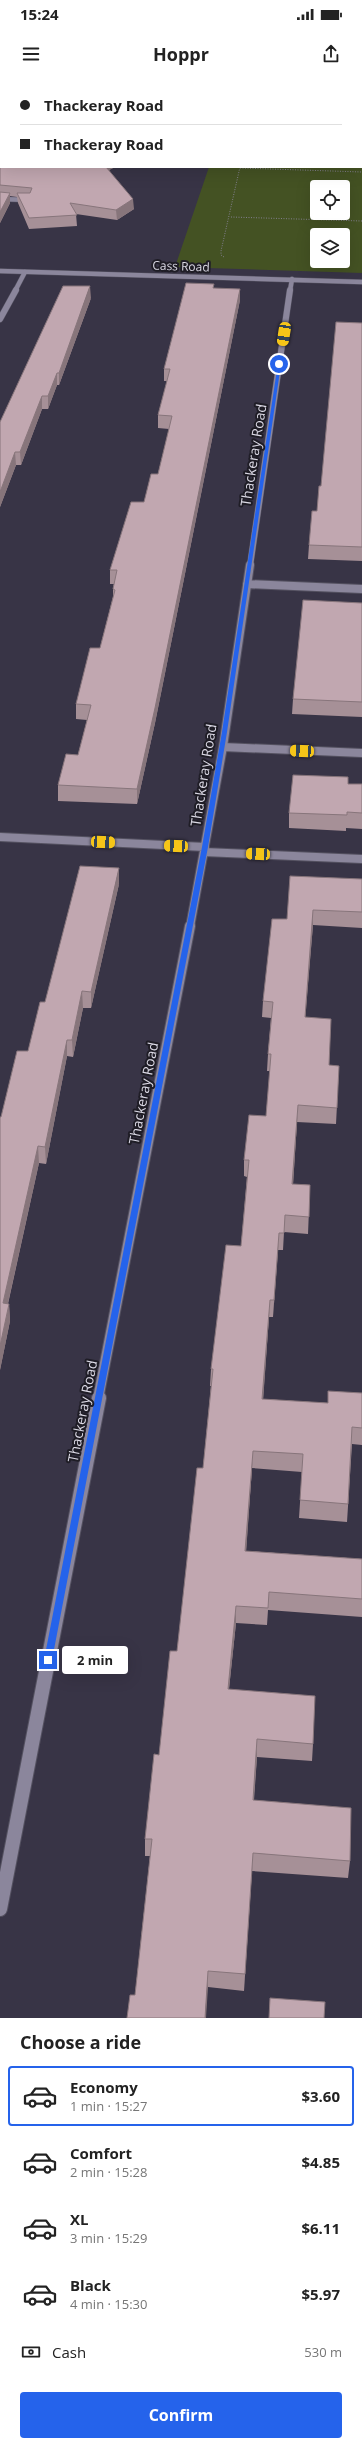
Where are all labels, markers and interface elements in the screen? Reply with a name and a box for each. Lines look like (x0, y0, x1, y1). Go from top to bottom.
text: 15:24 (20, 4, 59, 24)
text: Hoppr (153, 42, 209, 66)
icon: menu (20, 43, 42, 65)
icon: share (320, 43, 342, 65)
text: Thackeray Road (44, 95, 164, 115)
text: Thackeray Road (44, 134, 164, 154)
map controls (310, 180, 350, 268)
button: locate (310, 180, 350, 220)
button: layers (310, 228, 350, 268)
street label: Cass Road (152, 257, 210, 275)
car (276, 321, 292, 347)
route start (270, 355, 288, 373)
street label: Thackeray Road (236, 402, 270, 508)
street label: Thackeray Road (186, 722, 220, 828)
car (290, 744, 314, 758)
car (91, 835, 115, 849)
car (164, 839, 188, 853)
car (246, 847, 270, 861)
street label: Thackeray Road (124, 1040, 162, 1146)
street label: Thackeray Road (63, 1358, 101, 1464)
callout: 2 min (62, 1646, 128, 1674)
route end (39, 1651, 57, 1669)
text: 2 min (77, 1651, 113, 1669)
text: Choose a ride (20, 2030, 141, 2054)
text: Economy (70, 2077, 138, 2097)
icon: car (22, 2078, 58, 2114)
text: $3.60 (301, 2086, 340, 2106)
text: 1 min · 15:27 (70, 2097, 147, 2115)
text: Comfort (70, 2143, 132, 2163)
icon: car (22, 2144, 58, 2180)
text: $4.85 (301, 2152, 340, 2172)
text: 2 min · 15:28 (70, 2163, 147, 2181)
text: XL (70, 2209, 88, 2229)
icon: car (22, 2210, 58, 2246)
text: $6.11 (301, 2218, 340, 2238)
text: 3 min · 15:29 (70, 2229, 147, 2247)
text: Black (70, 2275, 111, 2295)
icon: car (22, 2276, 58, 2312)
text: $5.97 (301, 2284, 340, 2304)
text: 4 min · 15:30 (70, 2295, 147, 2313)
icon: cash (20, 2341, 42, 2363)
text: Cash (52, 2342, 86, 2362)
text: 530 m (304, 2343, 342, 2361)
button: Confirm (20, 2392, 342, 2438)

